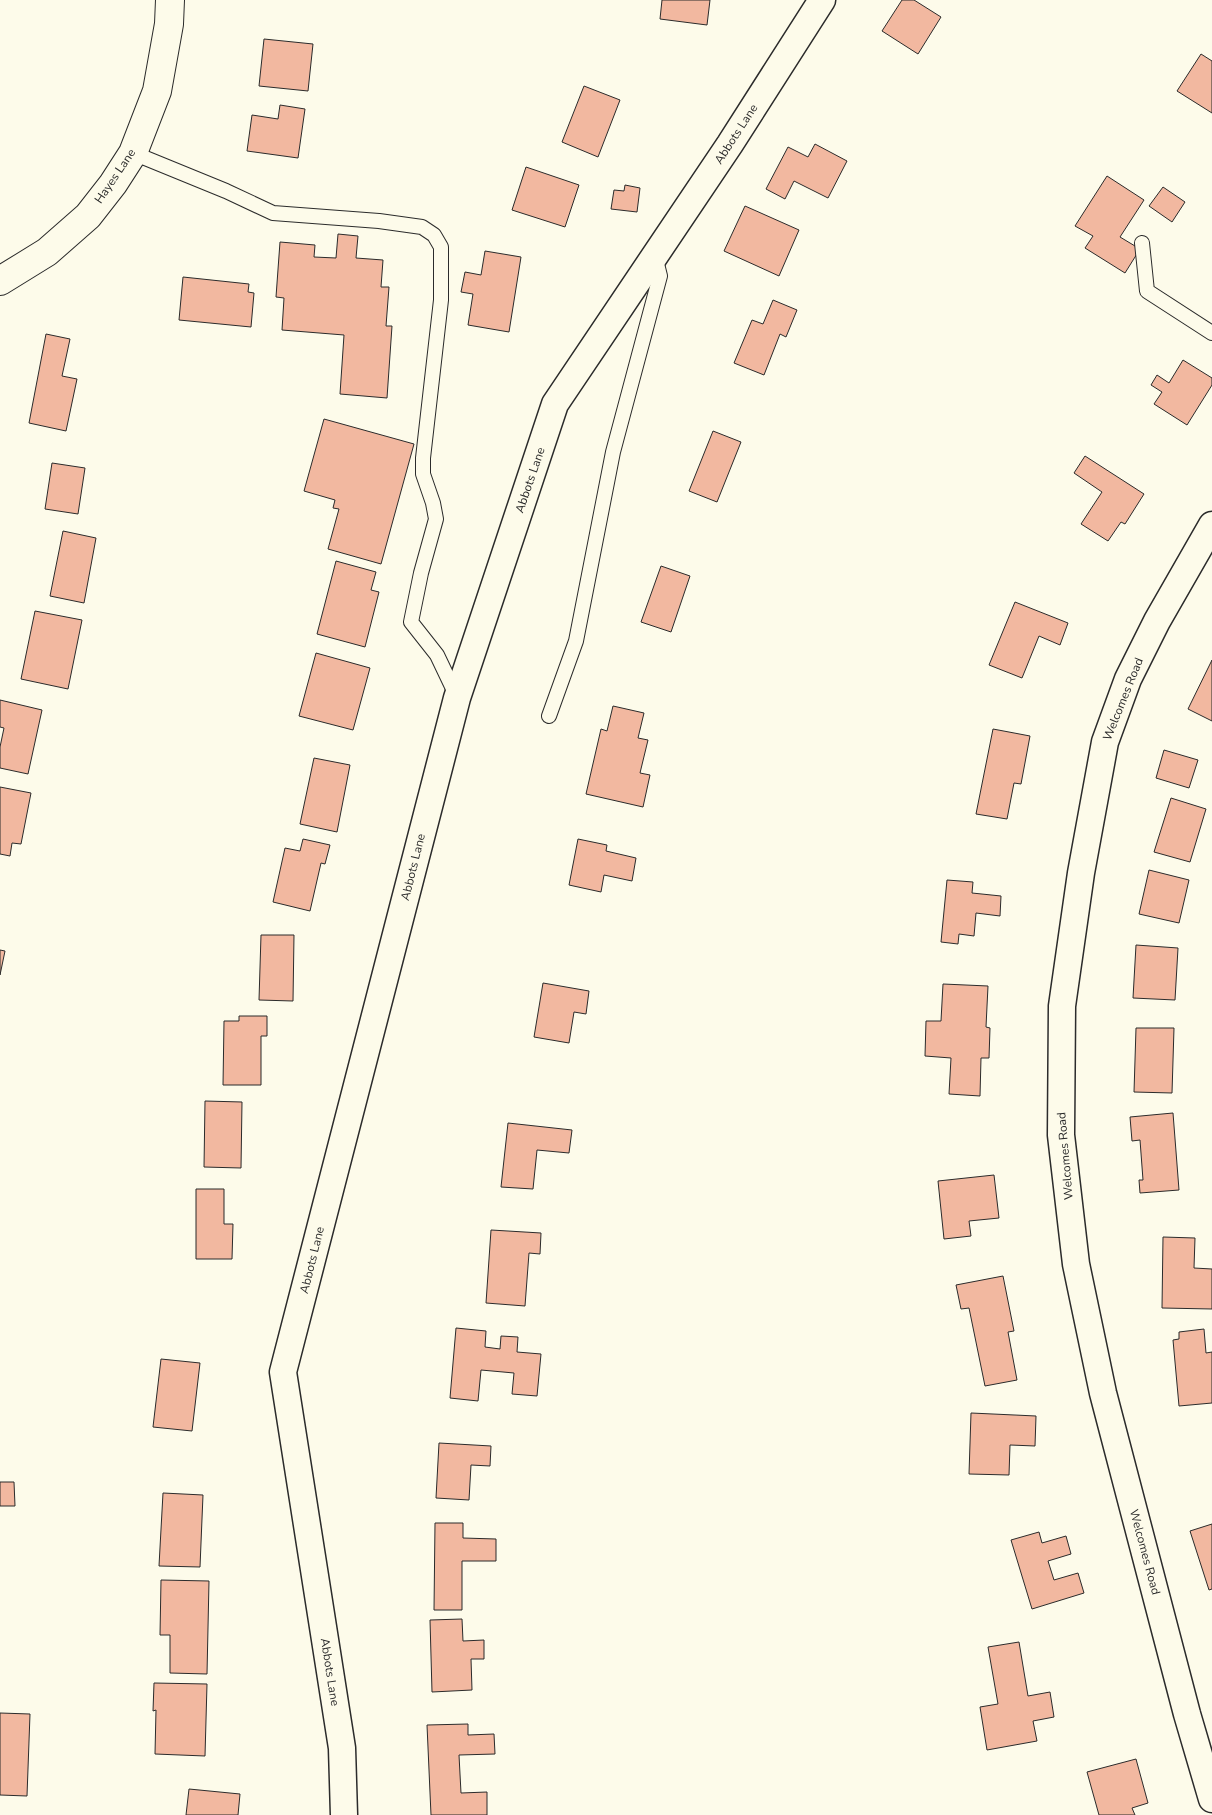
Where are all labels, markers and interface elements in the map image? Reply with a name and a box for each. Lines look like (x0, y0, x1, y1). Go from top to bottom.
street label: Abbots Lane (711, 101, 761, 167)
street label: Hayes Lane (91, 145, 139, 207)
street label: Abbots Lane (511, 445, 549, 515)
street label: Welcomes Road (1099, 655, 1147, 743)
street label: Abbots Lane (397, 832, 429, 902)
street label: Welcomes Road (1053, 1112, 1077, 1200)
street label: Abbots Lane (296, 1225, 328, 1295)
street label: Welcomes Road (1126, 1507, 1164, 1597)
street label: Abbots Lane (317, 1637, 343, 1707)

